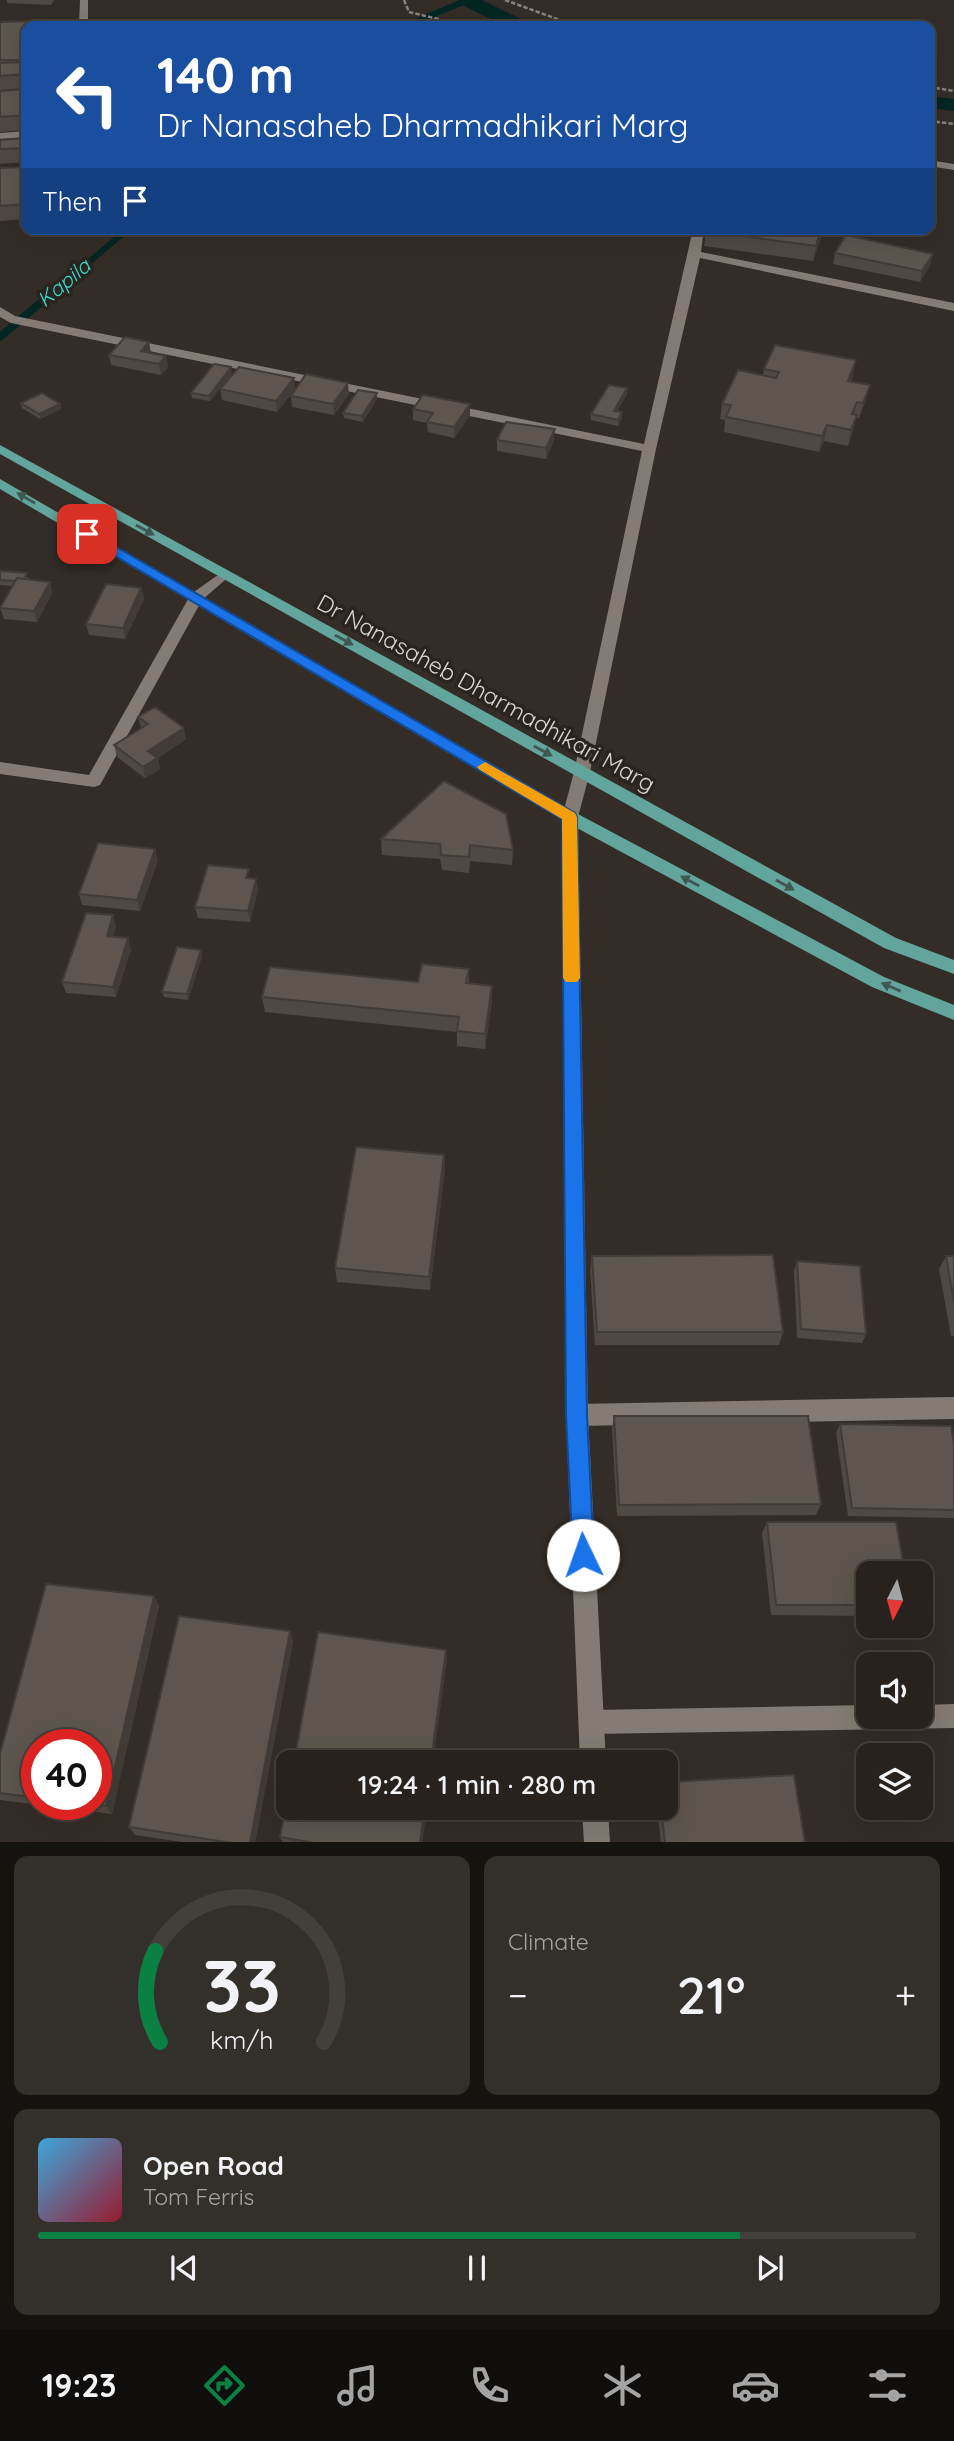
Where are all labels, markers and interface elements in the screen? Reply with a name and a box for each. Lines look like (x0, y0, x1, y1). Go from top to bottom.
text: 140 m (157, 44, 294, 105)
icon: left (42, 49, 133, 140)
text: Dr Nanasaheb Dharmadhikari Marg (157, 105, 689, 145)
icon: arrive (116, 182, 154, 220)
text: Then (42, 185, 102, 218)
water label: Kapila (31, 252, 96, 312)
one-way arrow (16, 492, 35, 504)
pin (57, 504, 117, 564)
icon: arrive (68, 515, 106, 553)
one-way arrow (136, 524, 155, 536)
street label: Dr Nanasaheb Dharmadhikari Marg (312, 587, 660, 798)
one-way arrow (334, 634, 354, 646)
one-way arrow (533, 745, 553, 757)
one-way arrow (680, 875, 700, 887)
one-way arrow (775, 879, 795, 891)
one-way arrow (881, 981, 901, 993)
position arrow (546, 1518, 620, 1592)
north arrow (856, 1561, 933, 1638)
map controls (856, 1561, 933, 1820)
button: sound (856, 1652, 933, 1729)
speed limit sign: 40 (21, 1729, 112, 1820)
button: layers (856, 1743, 933, 1820)
text: 19:24 · 1 min · 280 m (358, 1768, 596, 1801)
text: Climate (508, 1927, 589, 1956)
text: 33 (203, 1939, 281, 2030)
text: 21° (677, 1962, 745, 2027)
text: − (508, 1971, 528, 2019)
text: + (895, 1971, 916, 2019)
text: km/h (210, 2023, 274, 2054)
text: Open Road (143, 2149, 284, 2182)
text: Tom Ferris (143, 2182, 254, 2211)
icon: previous (165, 2249, 203, 2287)
icon: pause (458, 2249, 496, 2287)
icon: next (751, 2249, 789, 2287)
icon: directions (200, 2361, 249, 2410)
icon: music (333, 2361, 382, 2410)
icon: phone (465, 2361, 514, 2410)
icon: climate (598, 2361, 647, 2410)
icon: car (731, 2361, 780, 2410)
icon: filters (863, 2361, 912, 2410)
text: 19:23 (42, 2365, 117, 2405)

